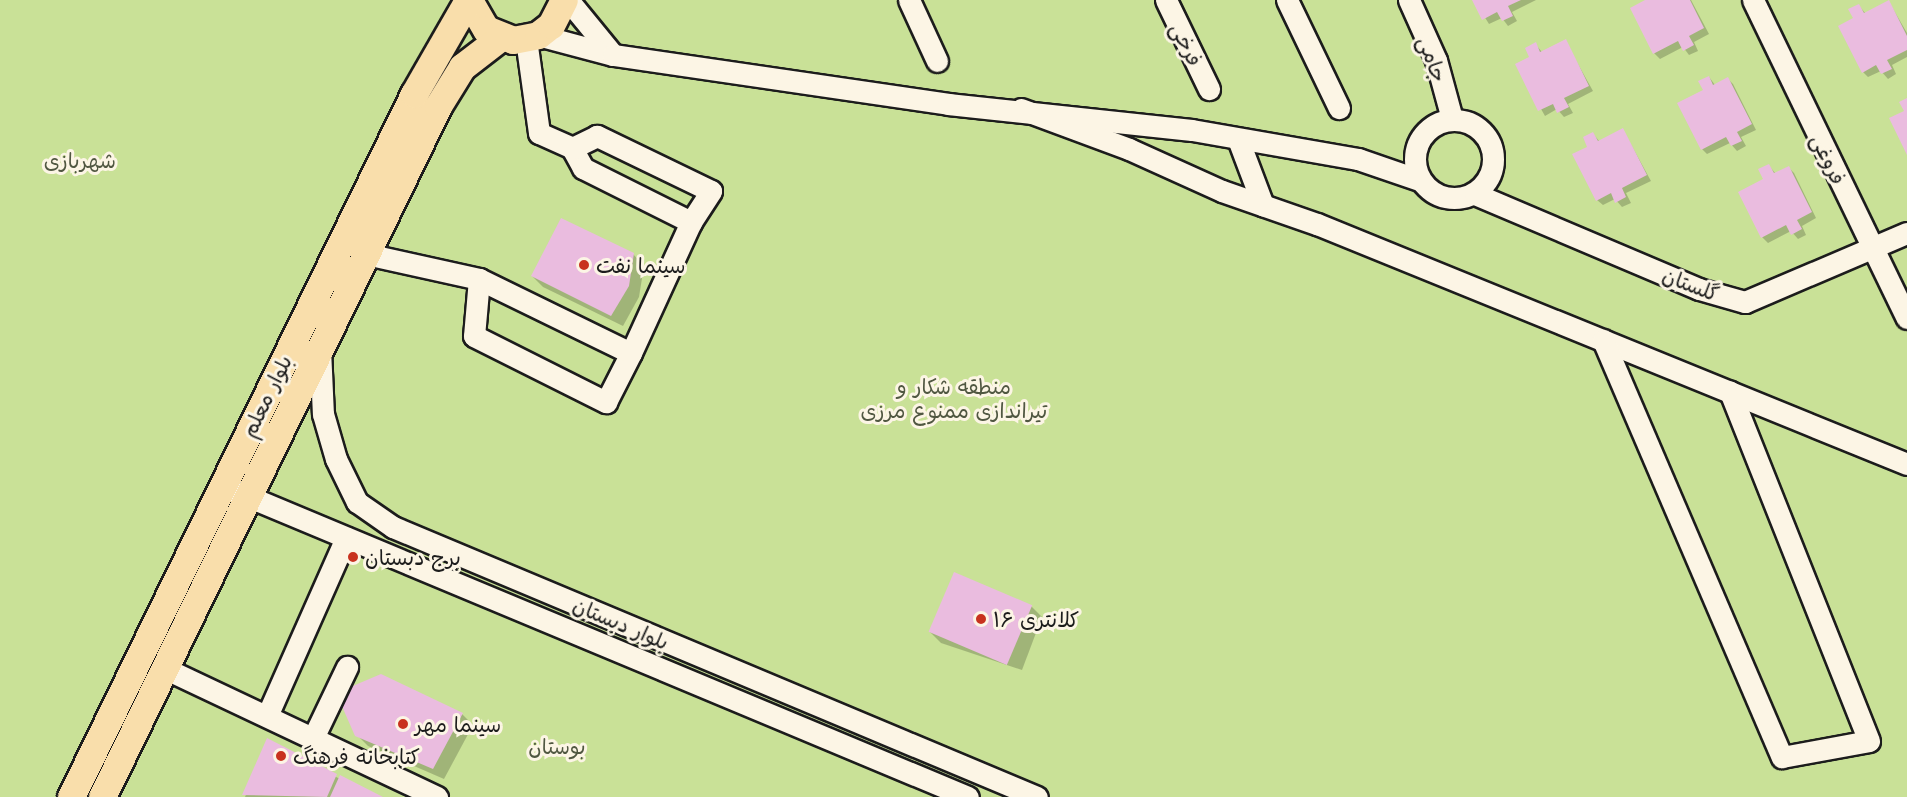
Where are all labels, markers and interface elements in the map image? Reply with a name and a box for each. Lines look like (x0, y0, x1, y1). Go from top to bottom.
street label: فرخی (1166, 18, 1208, 70)
street label: جامی (1413, 33, 1453, 85)
street label: فروغی (1806, 130, 1852, 188)
park label: شهربازی (44, 147, 116, 173)
place label: سینما نفت (596, 252, 685, 278)
marker: سینما نفت (577, 258, 591, 272)
street label: گلستان (1659, 262, 1723, 306)
street label: بلوار معلم (235, 351, 297, 441)
park label: منطقه شکار و تیراندازی ممنوع مرزی (861, 373, 1047, 423)
place label: برج دبستان (365, 544, 461, 570)
marker: برج دبستان (346, 550, 360, 564)
street label: بلوار دبستان (569, 592, 673, 654)
place label: کلانتری ۱۶ (993, 606, 1079, 632)
marker: کلانتری ۱۶ (974, 612, 988, 626)
place label: سینما مهر (415, 711, 501, 737)
marker: سینما مهر (396, 717, 410, 731)
park label: بوستان (528, 733, 586, 759)
place label: کتابخانه فرهنگ (293, 743, 420, 769)
marker: کتابخانه فرهنگ (274, 749, 288, 763)

